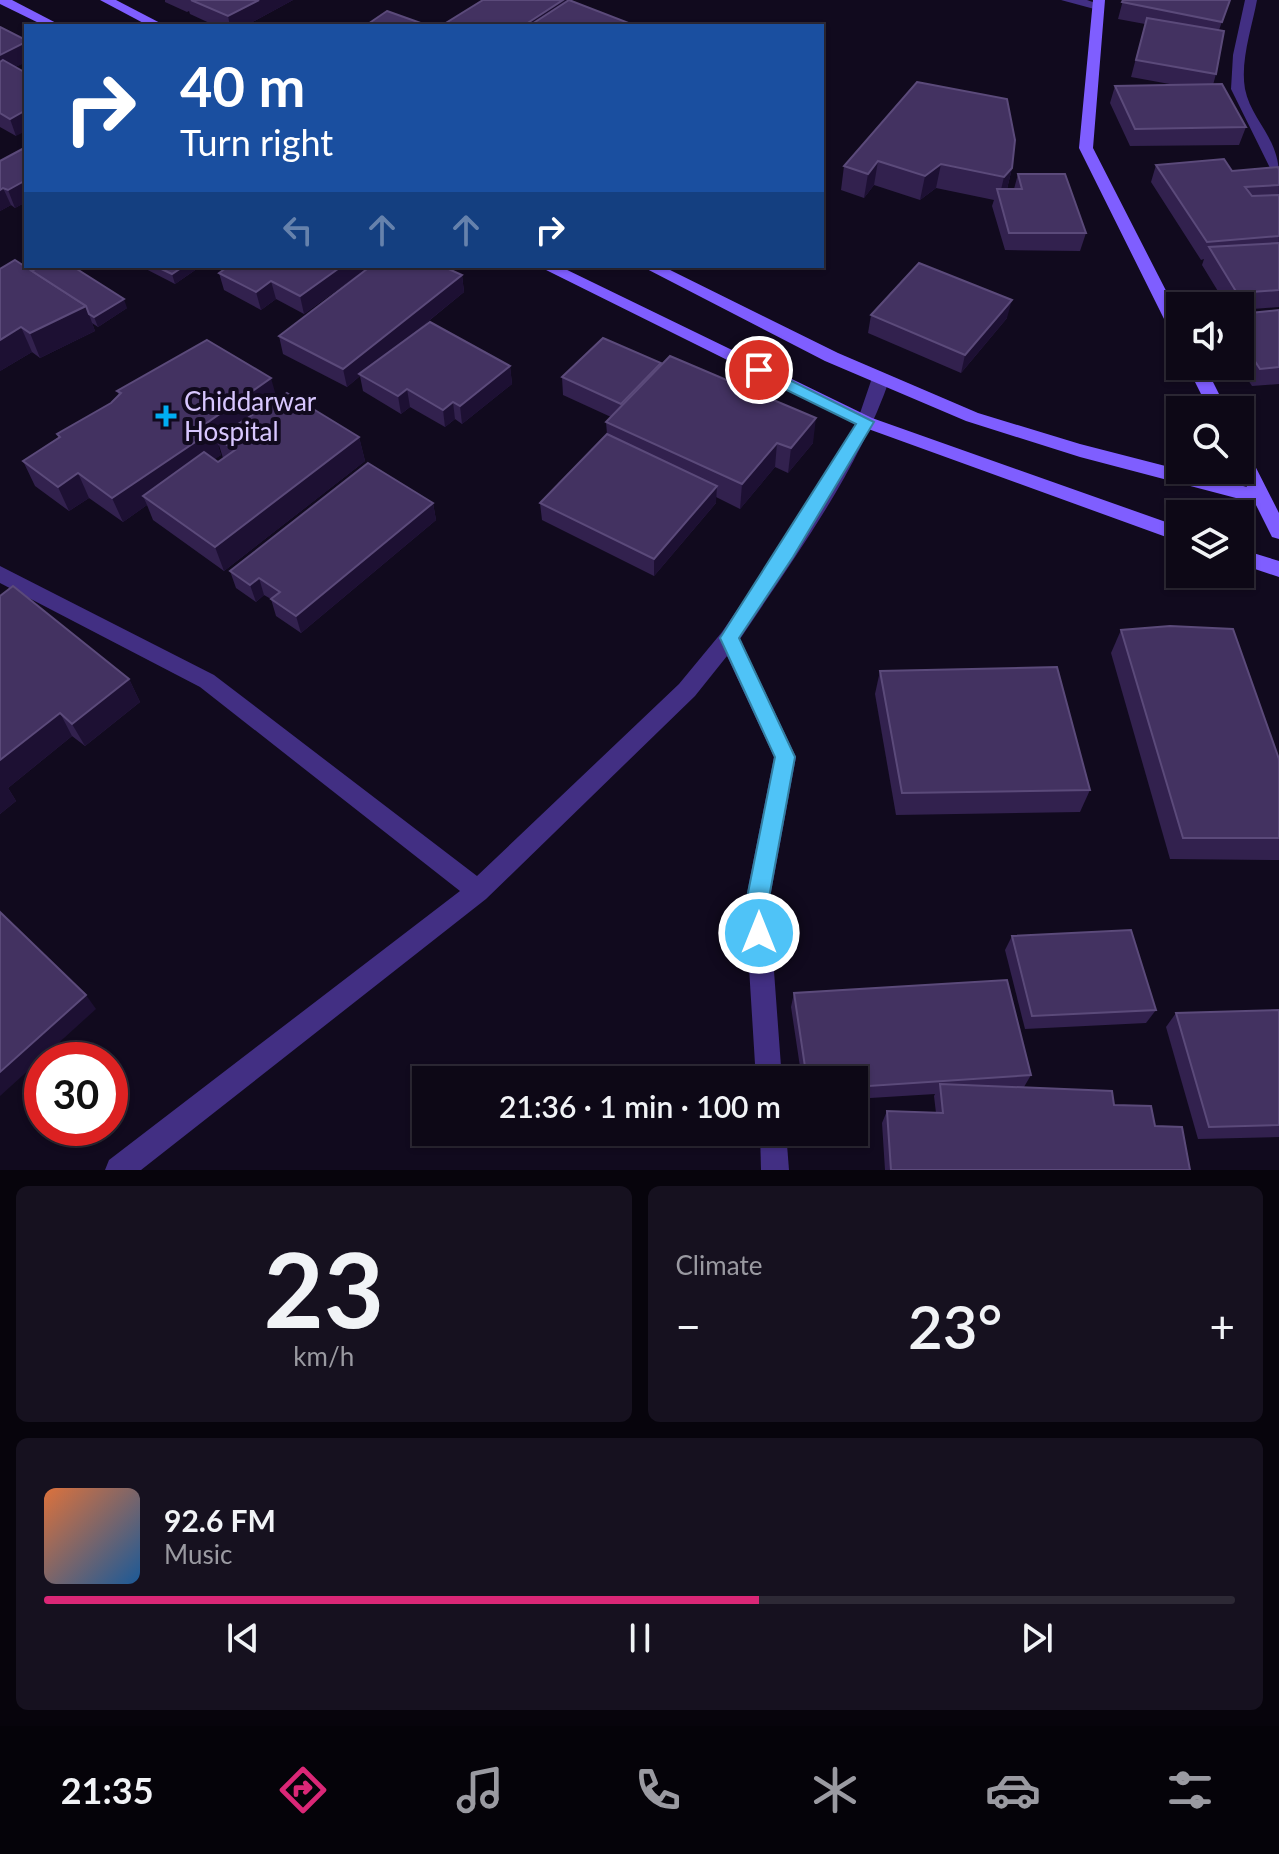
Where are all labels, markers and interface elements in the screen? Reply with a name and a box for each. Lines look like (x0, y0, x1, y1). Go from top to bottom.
text: 40 m (180, 52, 305, 119)
icon: right (48, 56, 152, 160)
text: Turn right (180, 120, 333, 164)
icon: left (276, 208, 320, 252)
icon: ahead (360, 208, 404, 252)
icon: ahead (444, 208, 488, 252)
icon: right (528, 208, 572, 252)
map controls (1166, 292, 1254, 588)
button: sound (1166, 292, 1254, 380)
pin (725, 336, 793, 404)
icon: arrive (737, 348, 781, 392)
place label: Chiddarwar Hospital (184, 385, 317, 447)
button: search (1166, 396, 1254, 484)
marker: Chiddarwar Hospital (155, 405, 177, 427)
button: layers (1166, 500, 1254, 588)
position arrow (717, 891, 801, 975)
speed limit sign: 30 (24, 1042, 128, 1146)
text: 21:36 · 1 min · 100 m (499, 1088, 781, 1124)
text: 23 (263, 1225, 384, 1350)
text: Climate (676, 1249, 762, 1281)
text: 23° (908, 1290, 1003, 1362)
text: − (676, 1300, 701, 1352)
text: + (1209, 1300, 1235, 1352)
text: km/h (293, 1340, 354, 1372)
text: 92.6 FM (164, 1502, 276, 1538)
text: Music (164, 1538, 232, 1570)
icon: previous (221, 1616, 265, 1660)
icon: pause (618, 1616, 662, 1660)
icon: next (1015, 1616, 1059, 1660)
icon: directions (275, 1762, 331, 1818)
icon: music (452, 1762, 508, 1818)
icon: phone (630, 1762, 686, 1818)
icon: climate (807, 1762, 863, 1818)
icon: car (985, 1762, 1041, 1818)
icon: filters (1162, 1762, 1218, 1818)
text: 21:35 (61, 1768, 154, 1812)

